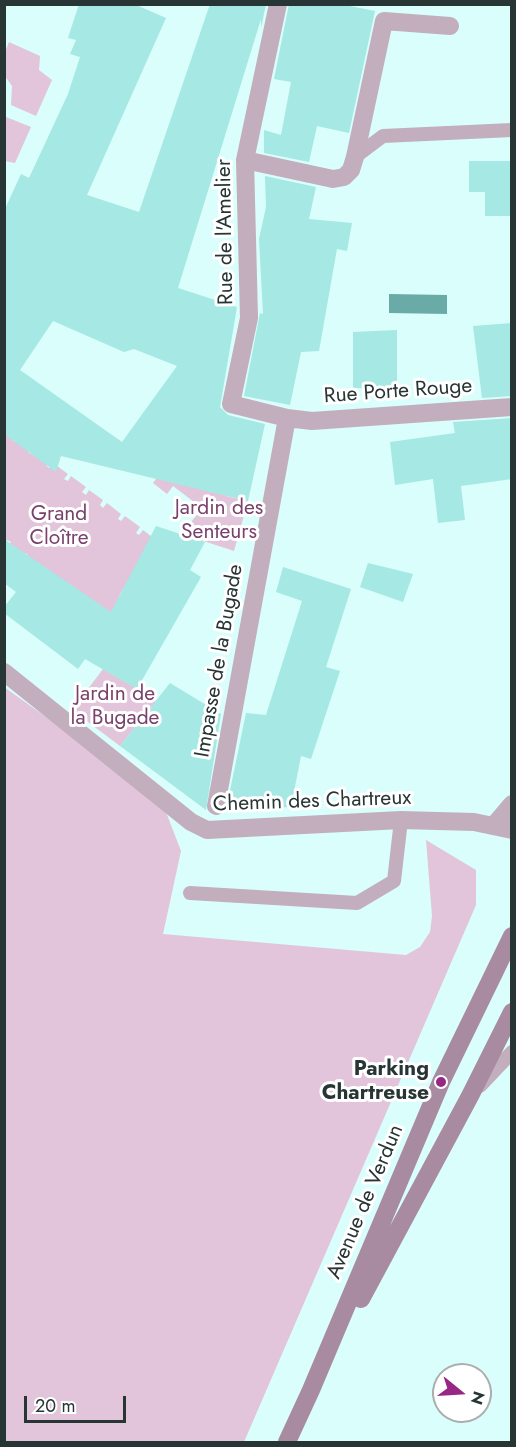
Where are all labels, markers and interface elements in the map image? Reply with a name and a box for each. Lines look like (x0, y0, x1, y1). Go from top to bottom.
street label: Rue de l'Amelier (212, 159, 240, 305)
street label: Rue Porte Rouge (323, 374, 473, 410)
park label: Jardin des Senteurs (175, 496, 263, 546)
park label: Grand Cloître (30, 502, 88, 552)
street label: Impasse de la Bugade (191, 563, 249, 759)
park label: Jardin de la Bugade (71, 682, 159, 732)
street label: Chemin des Chartreux (213, 786, 411, 818)
place label: Parking Chartreuse (322, 1057, 429, 1107)
marker: Parking Chartreuse (434, 1075, 448, 1089)
street label: Avenue de Verdun (322, 1121, 410, 1283)
north arrow (432, 1363, 492, 1423)
scale bar (27, 1384, 129, 1422)
text: N (465, 1388, 491, 1408)
text: 20 m (35, 1393, 75, 1419)

